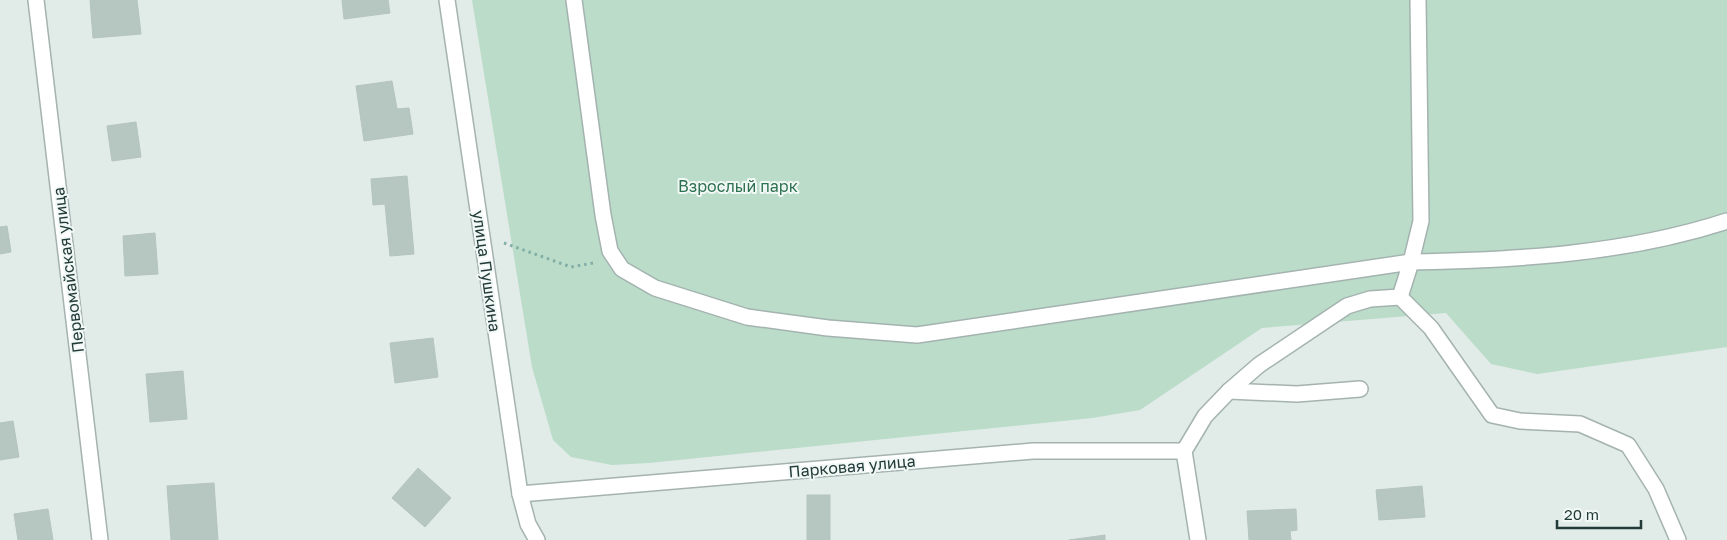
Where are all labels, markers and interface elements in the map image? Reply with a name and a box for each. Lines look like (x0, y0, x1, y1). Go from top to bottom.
park label: Взрослый парк (678, 176, 798, 196)
street label: Первомайская улица (48, 186, 88, 354)
street label: улица Пушкина (469, 209, 505, 333)
street label: Парковая улица (788, 450, 916, 482)
scale bar (1557, 498, 1641, 530)
text: 20 m (1564, 505, 1599, 523)

